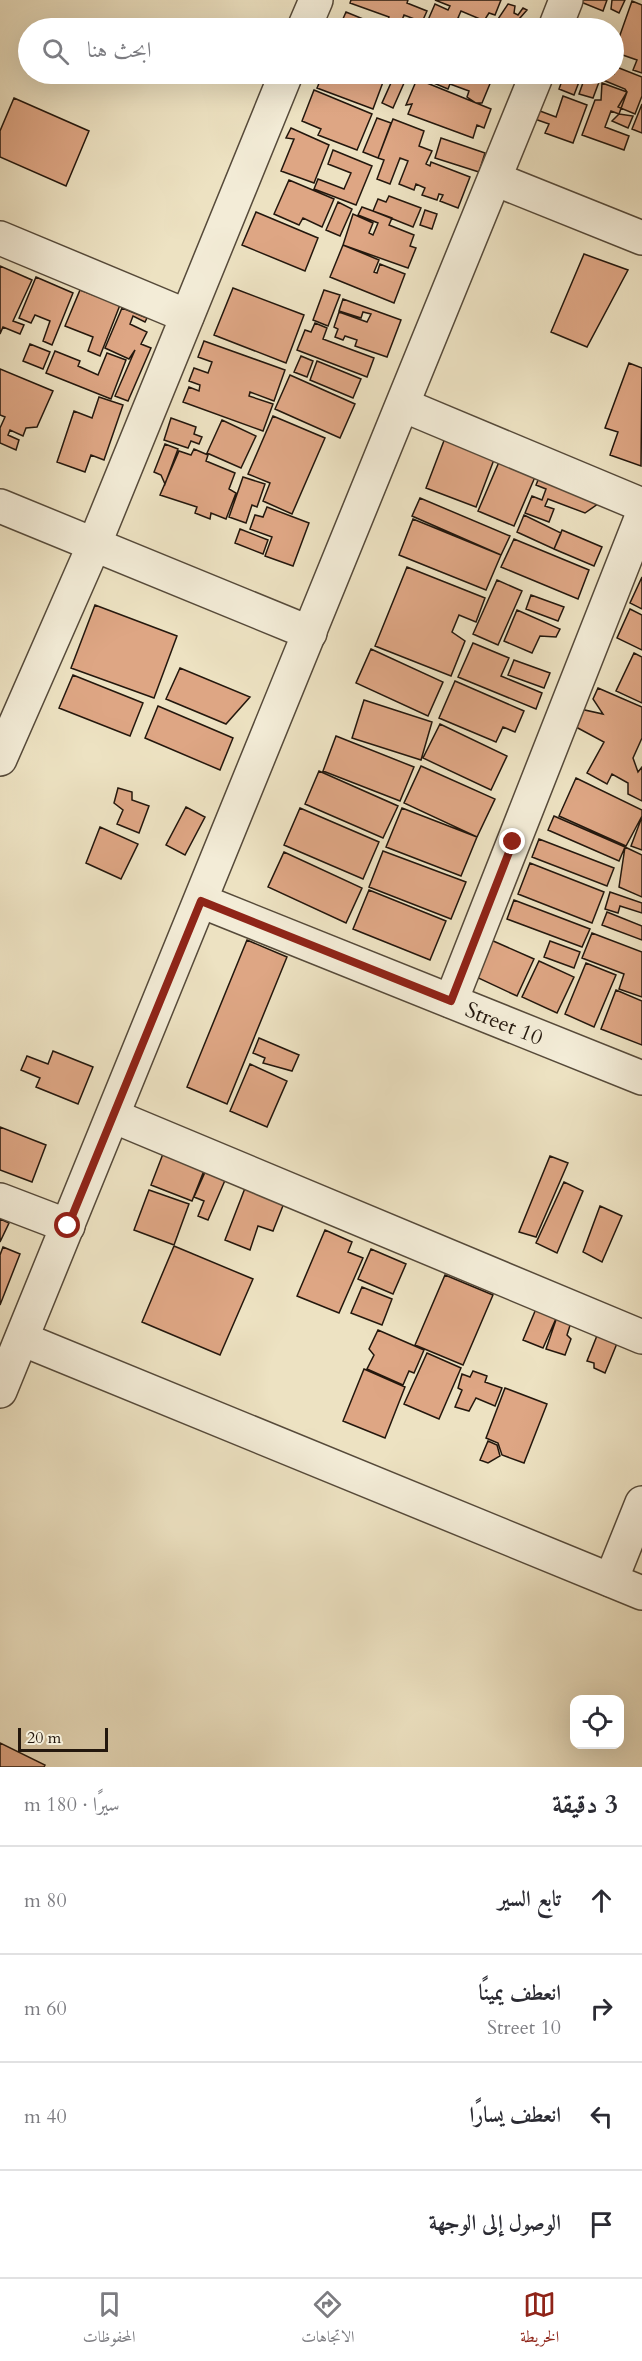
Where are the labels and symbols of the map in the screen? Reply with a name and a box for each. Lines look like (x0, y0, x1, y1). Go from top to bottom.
route end (499, 828, 525, 854)
street label: Street 10 (461, 995, 547, 1053)
route start (54, 1212, 80, 1238)
scale bar (18, 1725, 108, 1752)

